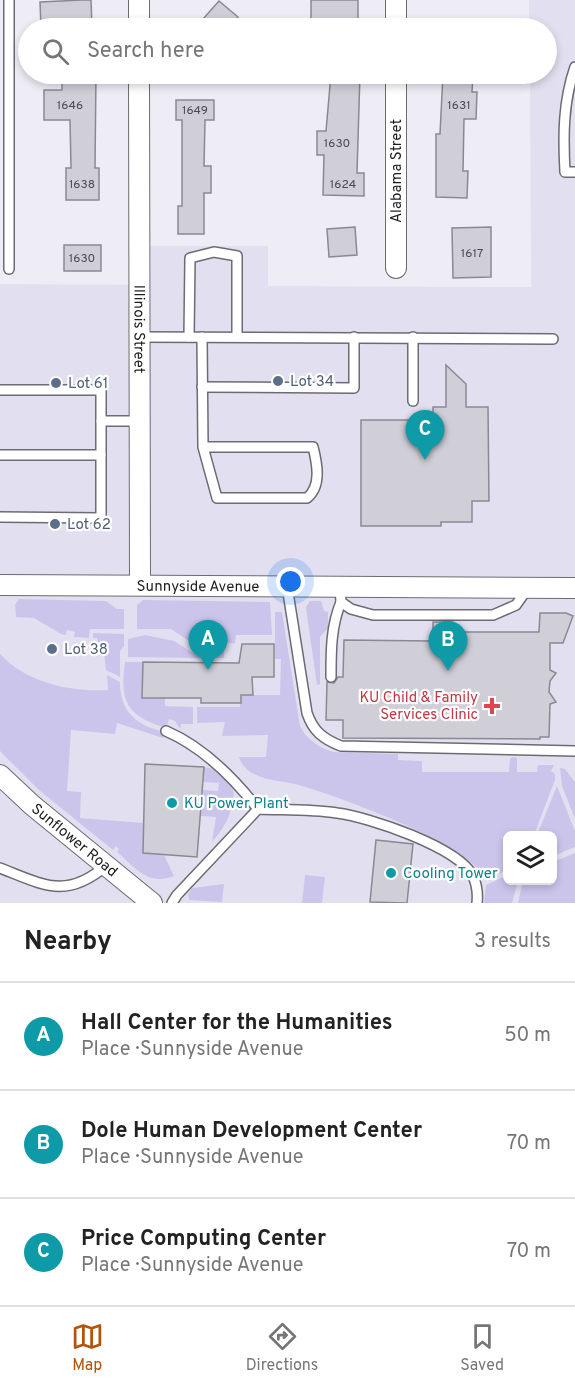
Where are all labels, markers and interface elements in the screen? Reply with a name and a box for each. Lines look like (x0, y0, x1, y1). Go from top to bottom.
search box (18, 18, 557, 84)
icon: search (39, 35, 72, 68)
text: Search here (87, 38, 205, 65)
house number: 1646 (57, 98, 83, 114)
house number: 1631 (447, 98, 471, 114)
house number: 1649 (182, 103, 208, 119)
street label: Alabama Street (388, 119, 407, 223)
house number: 1630 (324, 136, 350, 152)
house number: 1638 (69, 177, 95, 193)
house number: 1624 (330, 177, 356, 193)
house number: 1617 (461, 246, 483, 262)
house number: 1630 (69, 251, 95, 267)
street label: Illinois Street (128, 285, 148, 373)
place label: Lot 34 (290, 373, 334, 392)
marker: Lot 34 (271, 374, 285, 388)
place label: Lot 61 (68, 375, 108, 394)
marker: Lot 61 (49, 376, 63, 390)
pin: C (406, 410, 444, 460)
place label: Lot 62 (67, 516, 111, 535)
marker: Lot 62 (48, 517, 62, 531)
your location (276, 567, 305, 596)
street label: Sunnyside Avenue (137, 578, 259, 597)
pin: A (188, 620, 228, 670)
pin: B (428, 622, 468, 671)
place label: Lot 38 (64, 641, 108, 660)
marker: Lot 38 (45, 642, 59, 656)
place label: KU Child & Family Services Clinic (359, 689, 478, 725)
marker: KU Child & Family Services Clinic (483, 697, 501, 715)
place label: KU Power Plant (184, 795, 289, 814)
marker: KU Power Plant (165, 796, 179, 810)
street label: Sunflower Road (27, 800, 121, 882)
map controls (503, 831, 557, 885)
button: layers (503, 831, 557, 885)
place label: Cooling Tower (403, 865, 498, 884)
marker: Cooling Tower (384, 866, 398, 880)
text: Nearby (24, 926, 112, 959)
text: 3 results (474, 929, 551, 955)
text: Hall Center for the Humanities (81, 1010, 393, 1037)
text: A (36, 1023, 51, 1049)
text: 50 m (504, 1023, 551, 1049)
text: Place · Sunnyside Avenue (81, 1037, 304, 1063)
text: Dole Human Development Center (81, 1118, 422, 1145)
text: B (37, 1131, 50, 1157)
text: 70 m (507, 1131, 551, 1157)
text: Place · Sunnyside Avenue (81, 1145, 304, 1171)
text: Price Computing Center (81, 1226, 326, 1253)
text: C (37, 1239, 50, 1265)
text: 70 m (507, 1239, 551, 1265)
text: Place · Sunnyside Avenue (81, 1253, 304, 1279)
tab: Map (71, 1320, 104, 1376)
tab: Directions (246, 1320, 318, 1376)
tab: Saved (460, 1320, 504, 1376)

